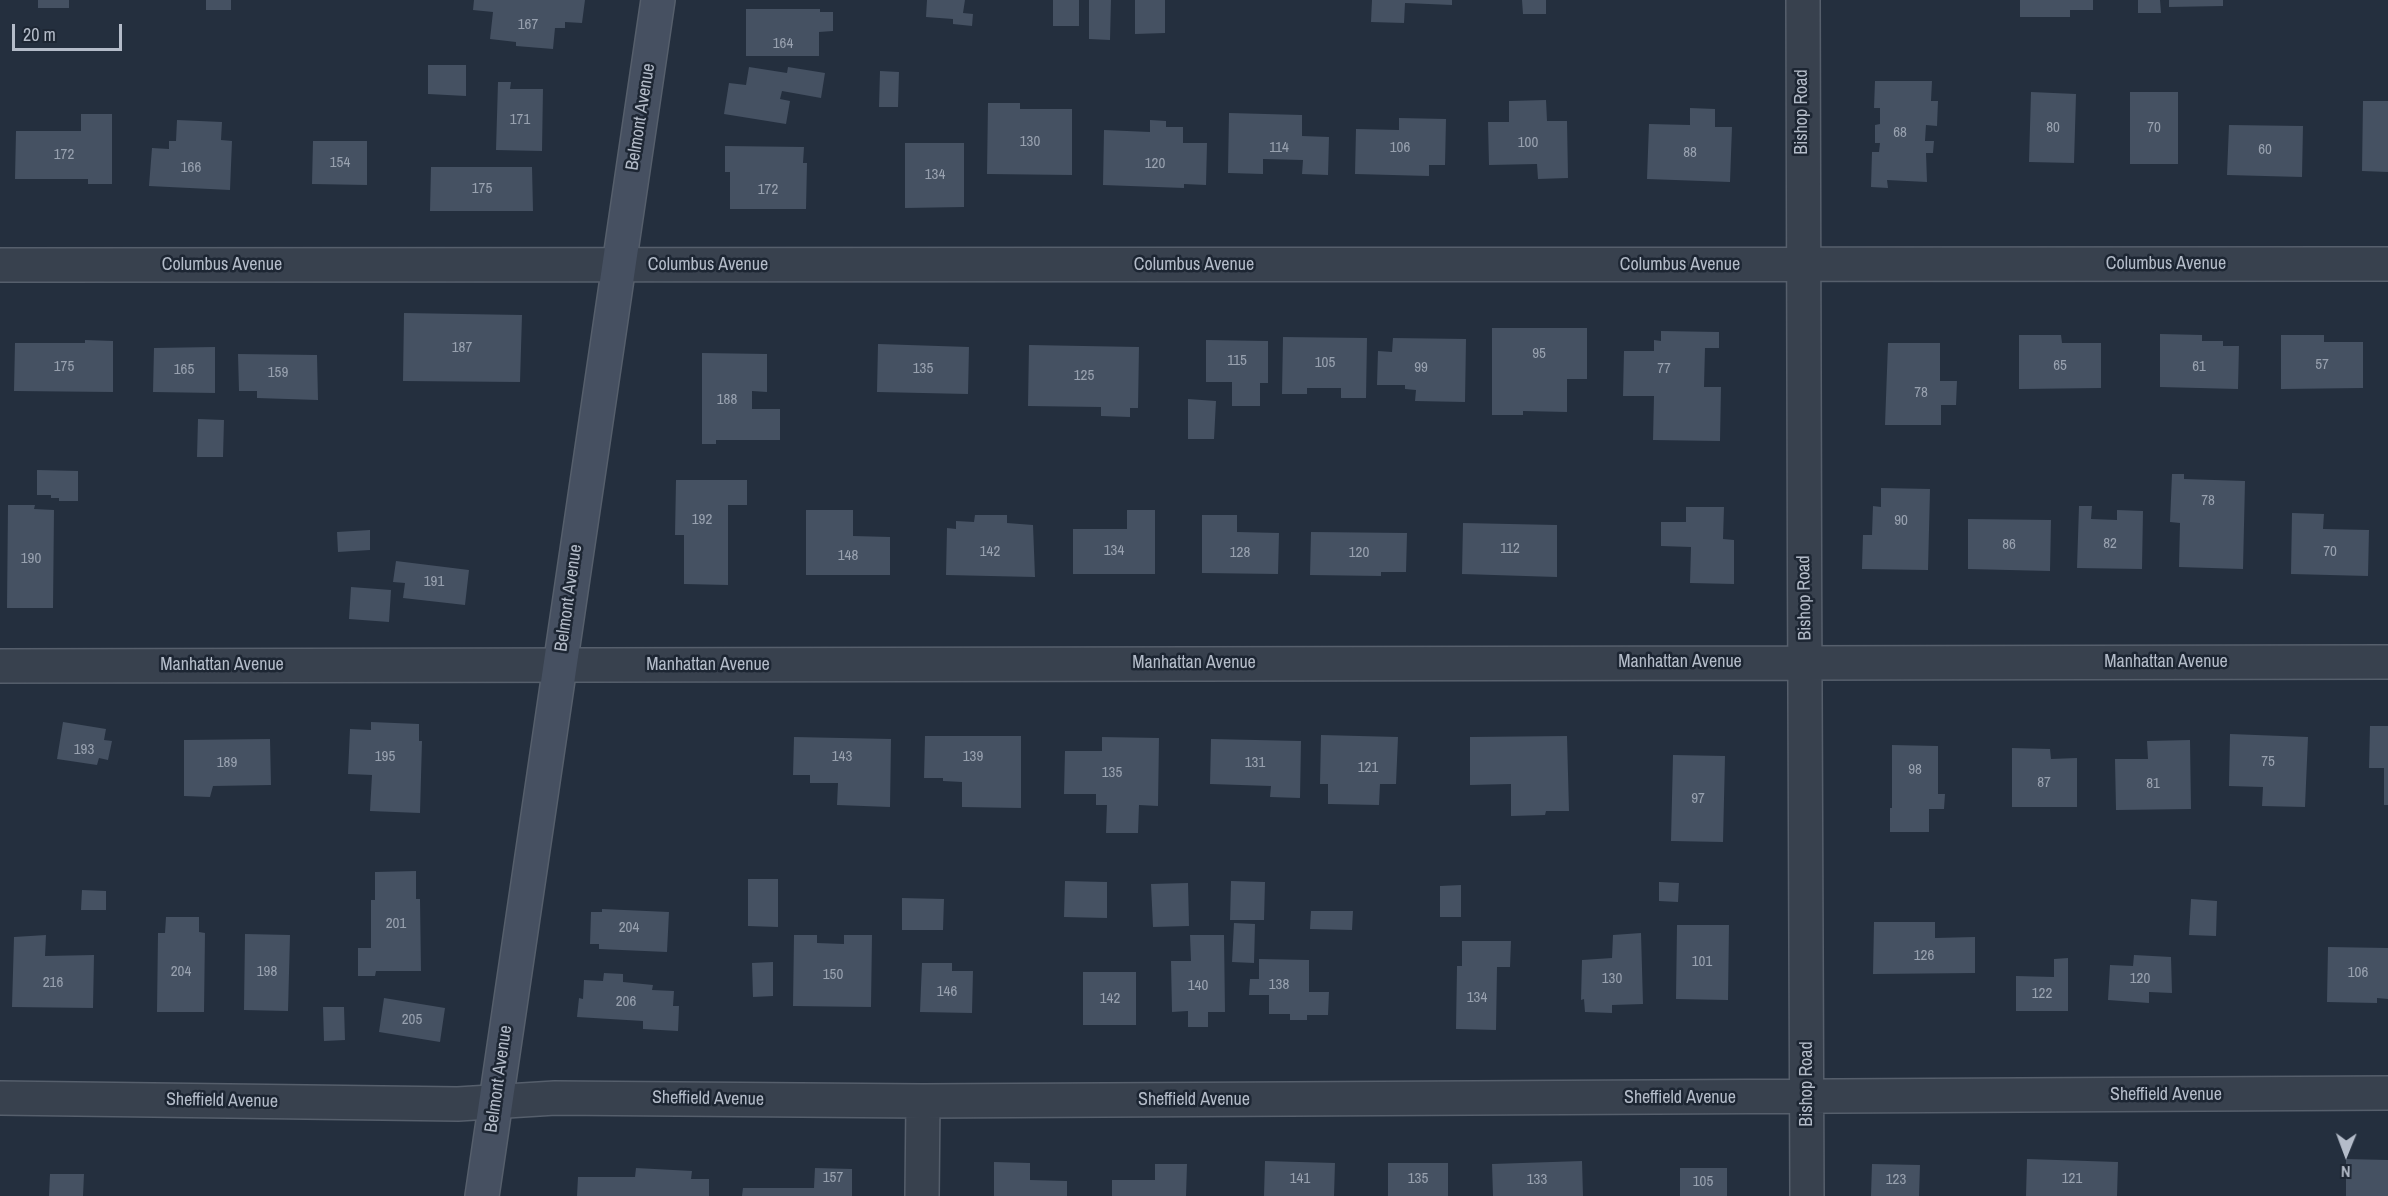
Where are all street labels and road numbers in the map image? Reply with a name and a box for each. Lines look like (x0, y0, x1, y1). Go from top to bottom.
street label: Belmont Avenue (622, 62, 660, 172)
street label: Bishop Road (1791, 69, 1813, 155)
street label: Columbus Avenue (2106, 253, 2226, 275)
street label: Columbus Avenue (162, 254, 282, 276)
street label: Columbus Avenue (648, 254, 768, 276)
street label: Columbus Avenue (1134, 254, 1254, 276)
street label: Columbus Avenue (1620, 254, 1740, 276)
street label: Belmont Avenue (551, 543, 587, 653)
street label: Bishop Road (1793, 555, 1817, 641)
street label: Manhattan Avenue (1618, 651, 1742, 673)
street label: Manhattan Avenue (2104, 651, 2228, 673)
street label: Manhattan Avenue (1132, 652, 1256, 674)
street label: Manhattan Avenue (160, 654, 284, 676)
street label: Manhattan Avenue (646, 654, 770, 676)
street label: Belmont Avenue (481, 1024, 517, 1134)
street label: Bishop Road (1796, 1041, 1818, 1127)
street label: Sheffield Avenue (2110, 1084, 2222, 1106)
street label: Sheffield Avenue (652, 1087, 764, 1111)
street label: Sheffield Avenue (1624, 1087, 1736, 1109)
street label: Sheffield Avenue (166, 1089, 278, 1113)
street label: Sheffield Avenue (1138, 1089, 1250, 1111)

